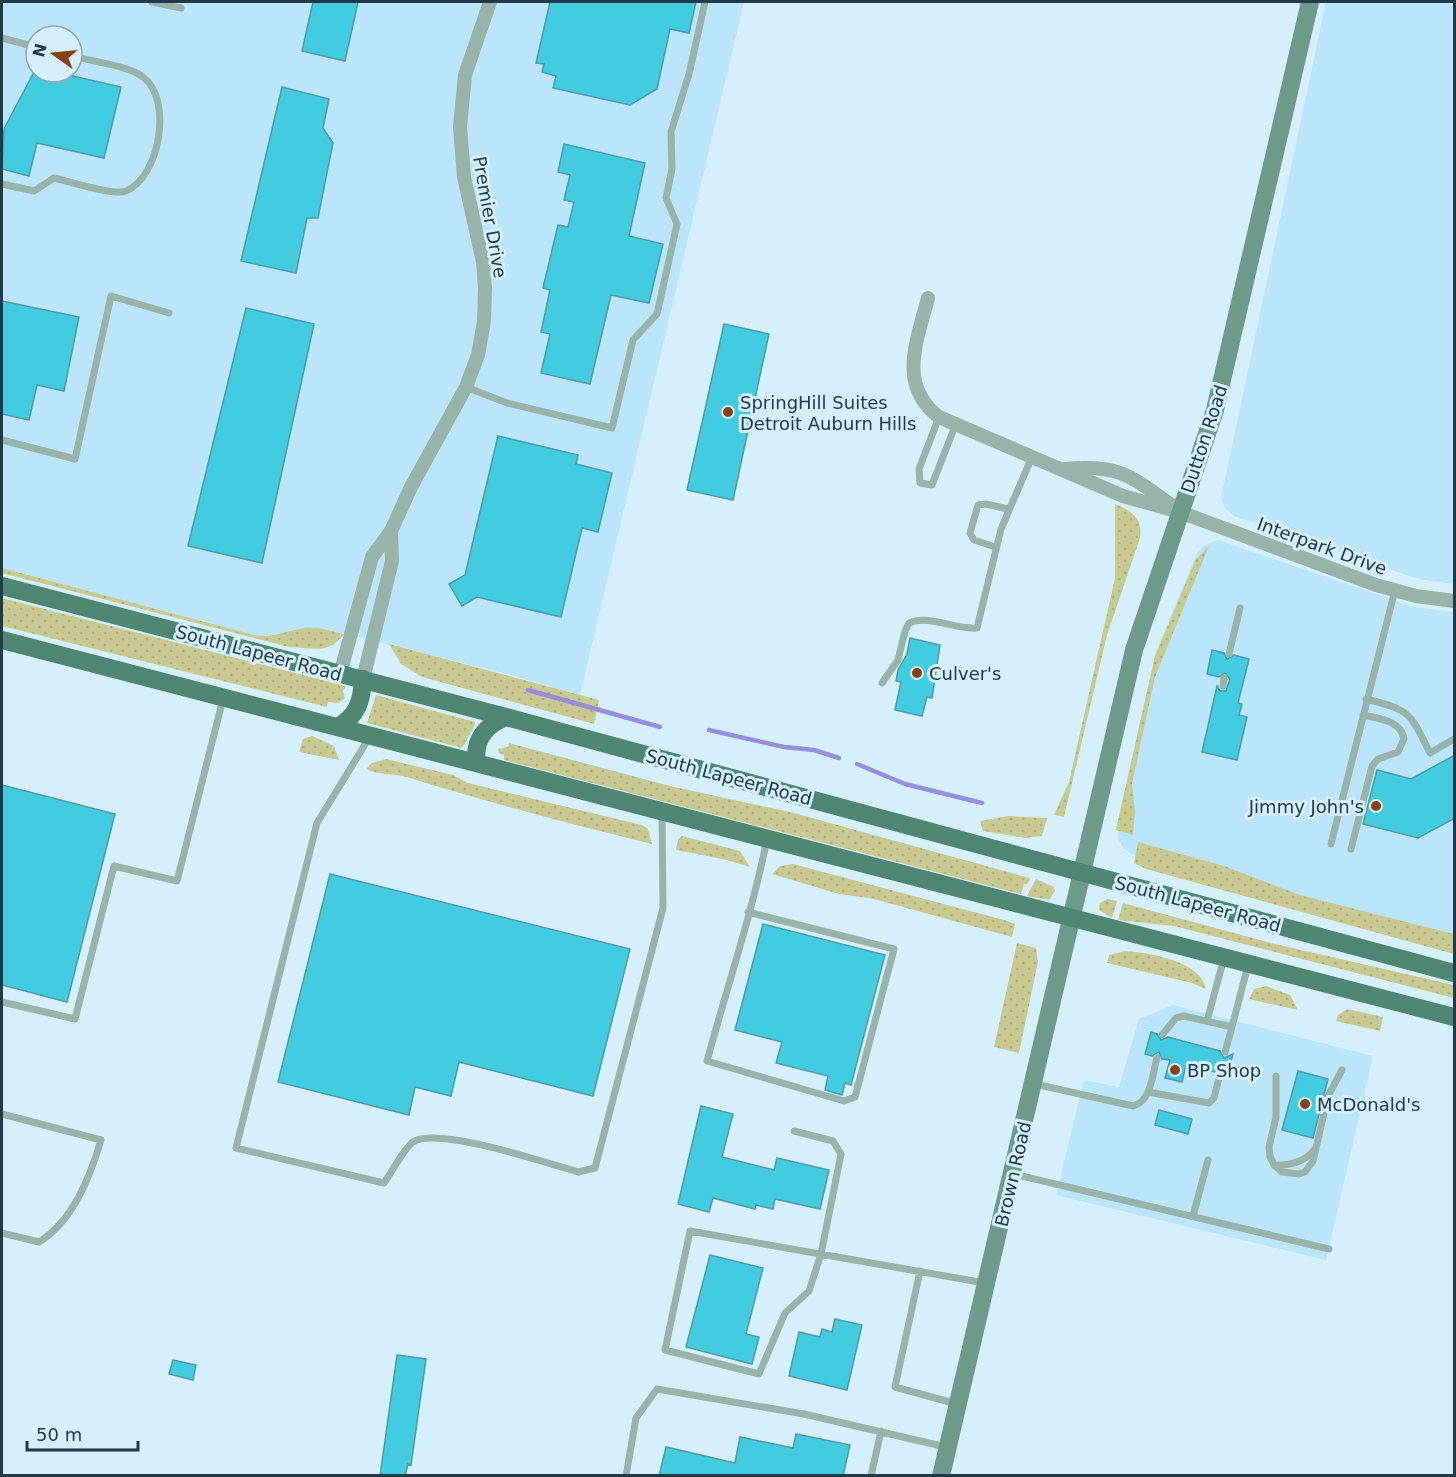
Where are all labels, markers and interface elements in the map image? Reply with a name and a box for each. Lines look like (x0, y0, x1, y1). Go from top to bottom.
north arrow (24, 24, 84, 84)
text: N (29, 41, 51, 59)
street label: Premier Drive (469, 154, 511, 280)
street label: Dutton Road (1177, 382, 1231, 496)
place label: SpringHill Suites Detroit Auburn Hills (740, 392, 916, 434)
marker: SpringHill Suites Detroit Auburn Hills (721, 405, 735, 419)
street label: Interpark Drive (1254, 513, 1390, 579)
street label: South Lapeer Road (174, 621, 344, 685)
place label: Culver's (929, 663, 1001, 684)
marker: Culver's (910, 666, 924, 680)
street label: South Lapeer Road (644, 745, 814, 809)
place label: Jimmy John's (1248, 796, 1364, 817)
marker: Jimmy John's (1369, 799, 1383, 813)
street label: South Lapeer Road (1113, 872, 1283, 936)
place label: BP Shop (1187, 1060, 1261, 1081)
marker: BP Shop (1168, 1063, 1182, 1077)
place label: McDonald's (1317, 1094, 1421, 1115)
marker: McDonald's (1298, 1097, 1312, 1111)
street label: Brown Road (991, 1119, 1035, 1229)
scale bar (27, 1414, 138, 1452)
text: 50 m (36, 1424, 82, 1445)

